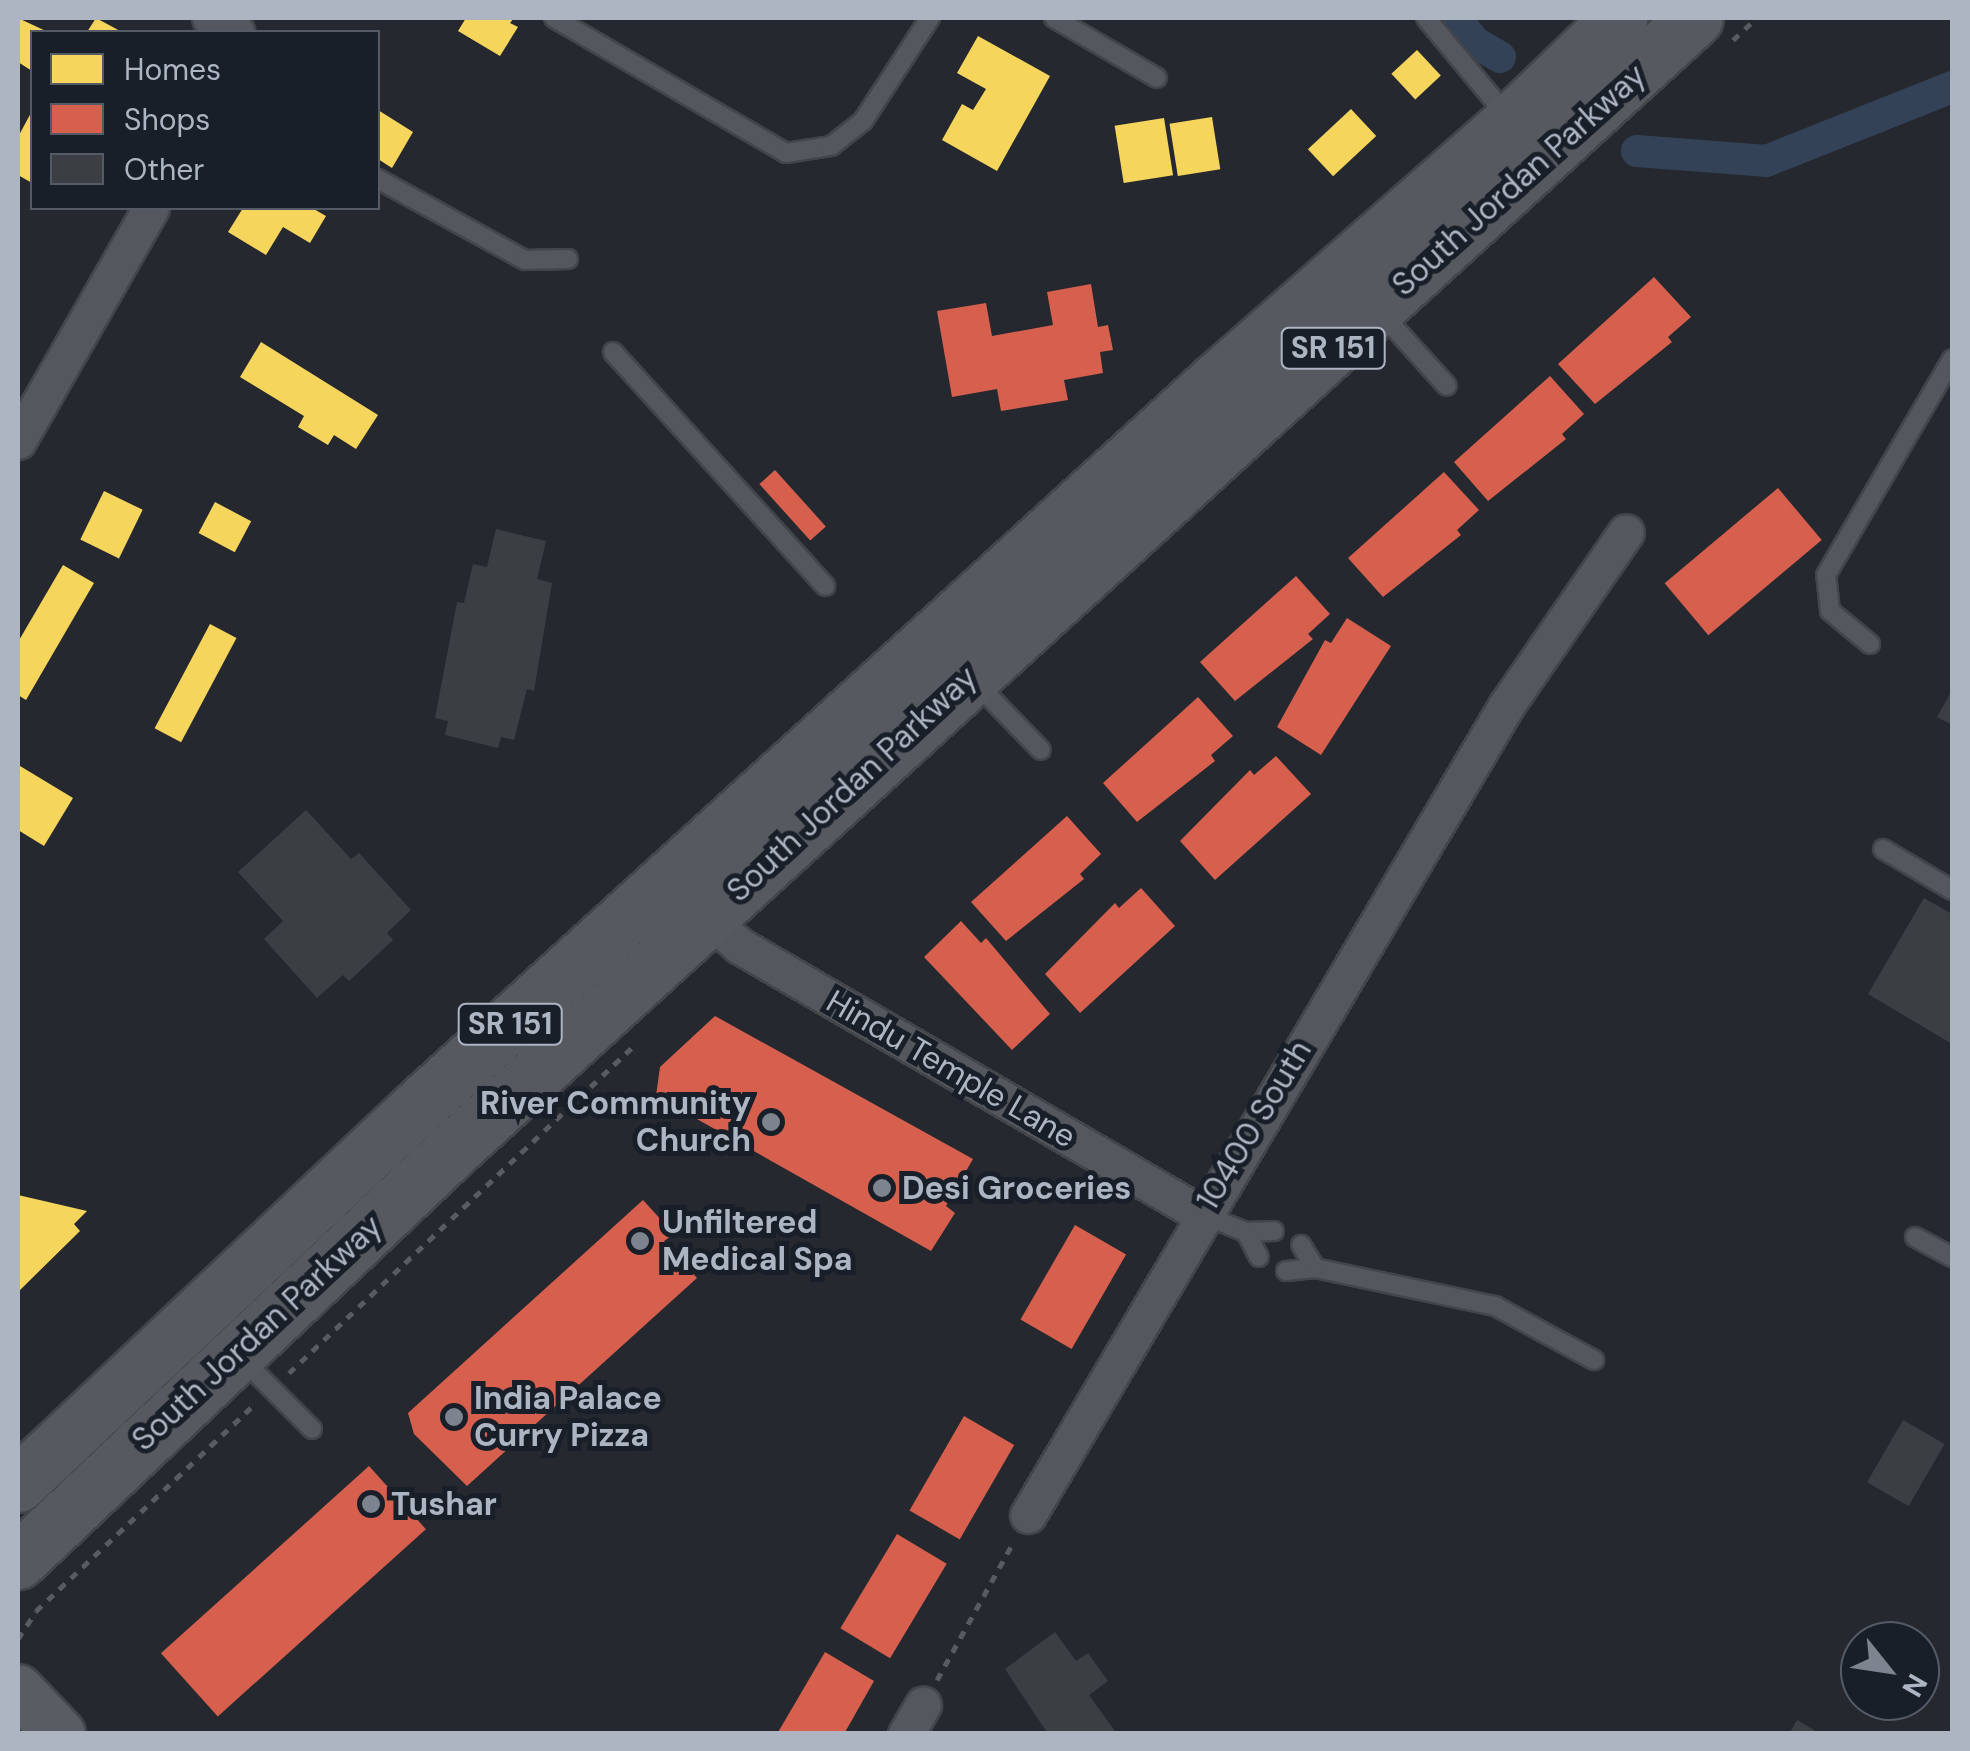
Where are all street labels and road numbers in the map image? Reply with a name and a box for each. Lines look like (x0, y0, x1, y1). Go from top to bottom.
street label: South Jordan Parkway (1384, 56, 1654, 304)
road number: SR 151 (1280, 323, 1386, 373)
street label: South Jordan Parkway (719, 658, 985, 910)
street label: Hindu Temple Lane (820, 982, 1082, 1156)
road number: SR 151 (458, 999, 562, 1049)
street label: 10400 South (1189, 1034, 1319, 1216)
street label: South Jordan Parkway (124, 1207, 390, 1459)

